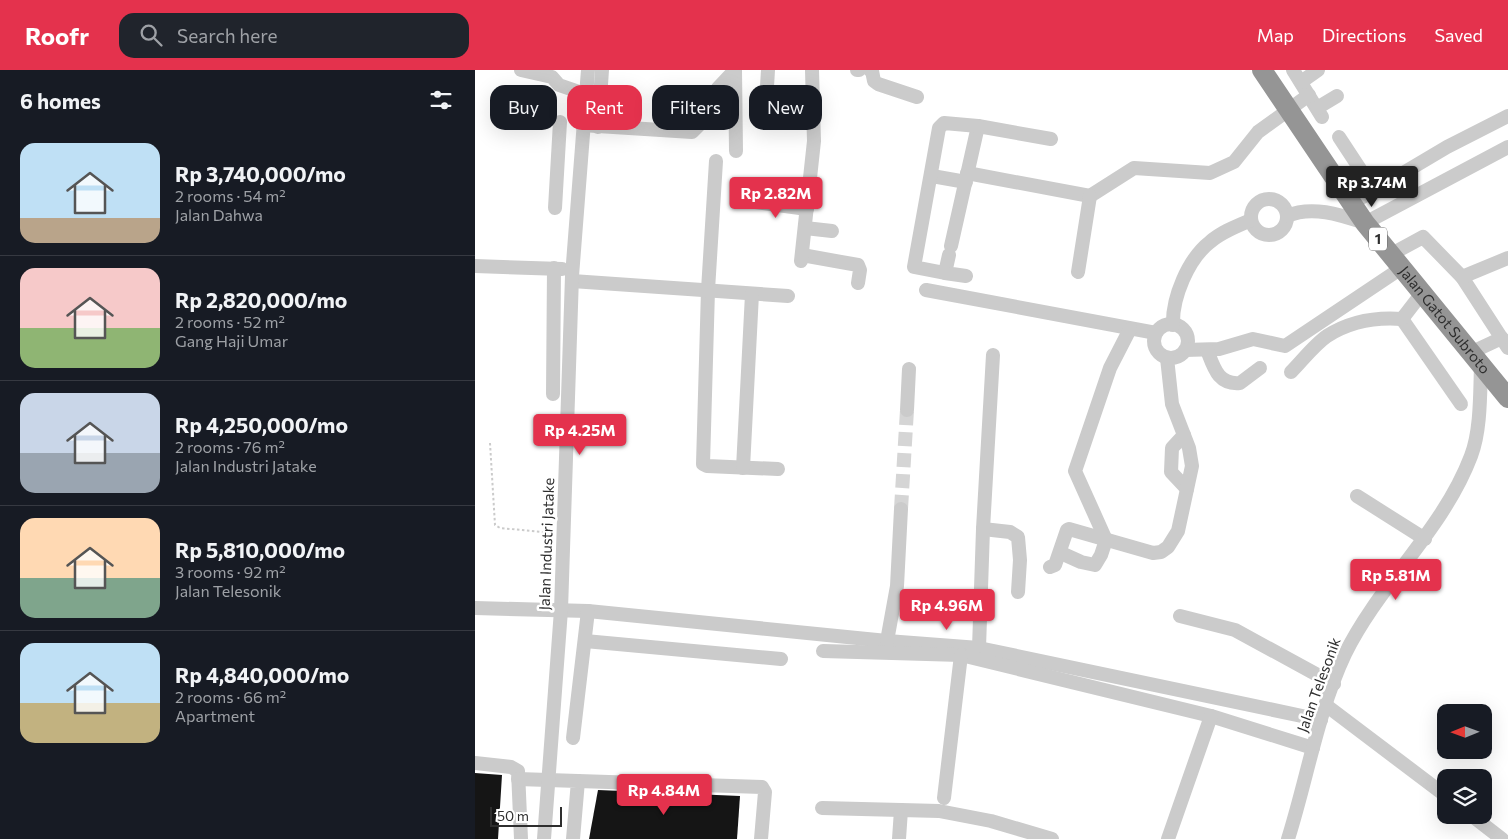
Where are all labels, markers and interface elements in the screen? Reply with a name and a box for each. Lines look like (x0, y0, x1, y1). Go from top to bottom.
search box (119, 13, 469, 58)
text: Roofr (25, 21, 89, 50)
icon: search (137, 21, 165, 49)
text: Search here (177, 24, 278, 47)
text: Map (1257, 24, 1294, 46)
text: Directions (1322, 24, 1406, 46)
text: Saved (1434, 24, 1483, 46)
chip: Buy (490, 85, 557, 130)
chip: Rent (567, 85, 642, 130)
chip: Filters (652, 85, 739, 130)
chip: New (749, 85, 822, 130)
icon: filters (427, 86, 455, 114)
text: 6 homes (20, 88, 101, 113)
text: Rp 3,740,000/mo (175, 161, 346, 186)
icon: home (60, 163, 120, 223)
pin: Rp 3.74M (1320, 166, 1424, 208)
text: Rp 3.74M (1337, 172, 1407, 191)
pin: Rp 2.82M (724, 176, 828, 219)
text: Rp 2.82M (740, 183, 812, 202)
text: 2 rooms · 54 m² (175, 186, 286, 205)
text: Jalan Dahwa (175, 205, 263, 224)
road number: 1 (1369, 227, 1387, 250)
street label: Jalan Gatot Subroto (1396, 262, 1495, 377)
text: Rp 2,820,000/mo (175, 287, 347, 312)
icon: home (60, 288, 120, 348)
text: 2 rooms · 52 m² (175, 312, 285, 331)
text: Gang Haji Umar (175, 331, 288, 350)
text: Rp 4,250,000/mo (175, 412, 348, 437)
icon: home (60, 413, 120, 473)
pin: Rp 4.25M (528, 414, 632, 456)
text: Rp 4.25M (544, 420, 616, 439)
text: 2 rooms · 76 m² (175, 437, 285, 456)
text: Jalan Industri Jatake (175, 456, 317, 475)
street label: Jalan Industri Jatake (535, 477, 557, 611)
text: Rp 5,810,000/mo (175, 537, 345, 562)
icon: home (60, 538, 120, 598)
pin: Rp 5.81M (1344, 558, 1448, 601)
text: 3 rooms · 92 m² (175, 562, 286, 581)
text: Rp 5.81M (1361, 565, 1431, 584)
text: Jalan Telesonik (175, 581, 281, 600)
pin: Rp 4.96M (895, 588, 999, 631)
text: Rp 4.96M (911, 595, 983, 614)
street label: Jalan Telesonik (1293, 635, 1344, 735)
text: Rp 4,840,000/mo (175, 662, 349, 687)
icon: home (60, 663, 120, 723)
text: 2 rooms · 66 m² (175, 687, 286, 706)
north arrow (1437, 704, 1493, 759)
map controls (1437, 704, 1492, 824)
text: Apartment (175, 706, 255, 725)
button: layers (1437, 769, 1492, 824)
pin: Rp 4.84M (612, 774, 716, 816)
text: Rp 4.84M (628, 780, 700, 799)
scale bar (490, 804, 563, 827)
text: 50 m (497, 807, 529, 824)

